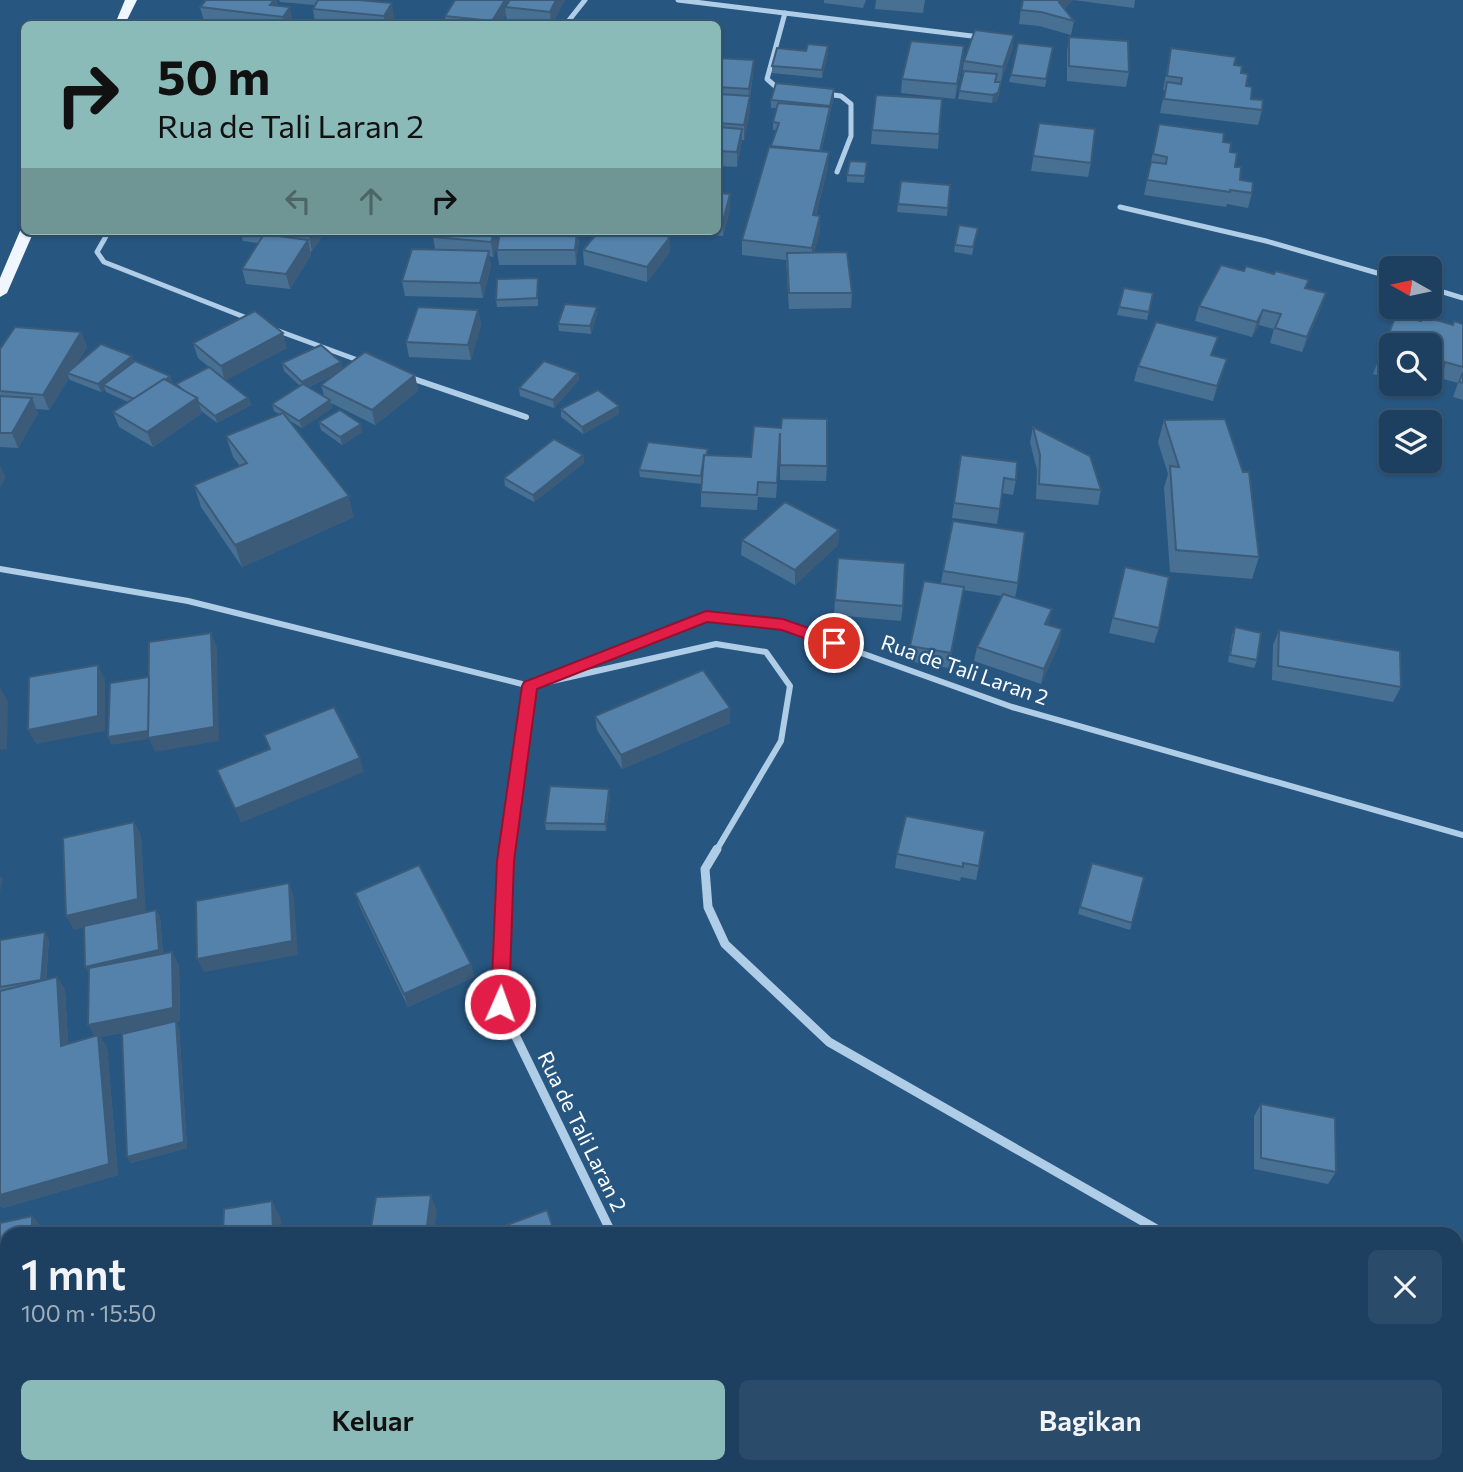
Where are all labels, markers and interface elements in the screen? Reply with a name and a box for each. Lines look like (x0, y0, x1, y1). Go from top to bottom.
text: 50 m (157, 45, 270, 105)
icon: right (42, 49, 133, 140)
text: Rua de Tali Laran 2 (157, 105, 424, 145)
icon: left (279, 182, 317, 220)
icon: ahead (352, 182, 390, 220)
icon: right (425, 182, 463, 220)
north arrow (1379, 256, 1442, 318)
map controls (1379, 256, 1442, 473)
button: search (1379, 333, 1442, 396)
button: layers (1379, 410, 1442, 473)
pin (804, 613, 864, 673)
icon: arrive (815, 624, 853, 662)
street label: Rua de Tali Laran 2 (878, 629, 1052, 709)
position arrow (463, 967, 537, 1041)
street label: Rua de Tali Laran 2 (533, 1047, 633, 1215)
text: 1 mnt (21, 1247, 126, 1299)
button: close (1368, 1250, 1442, 1324)
text: 100 m · 15:50 (21, 1299, 156, 1327)
button: Keluar (21, 1380, 725, 1460)
button: Bagikan (739, 1380, 1442, 1460)

